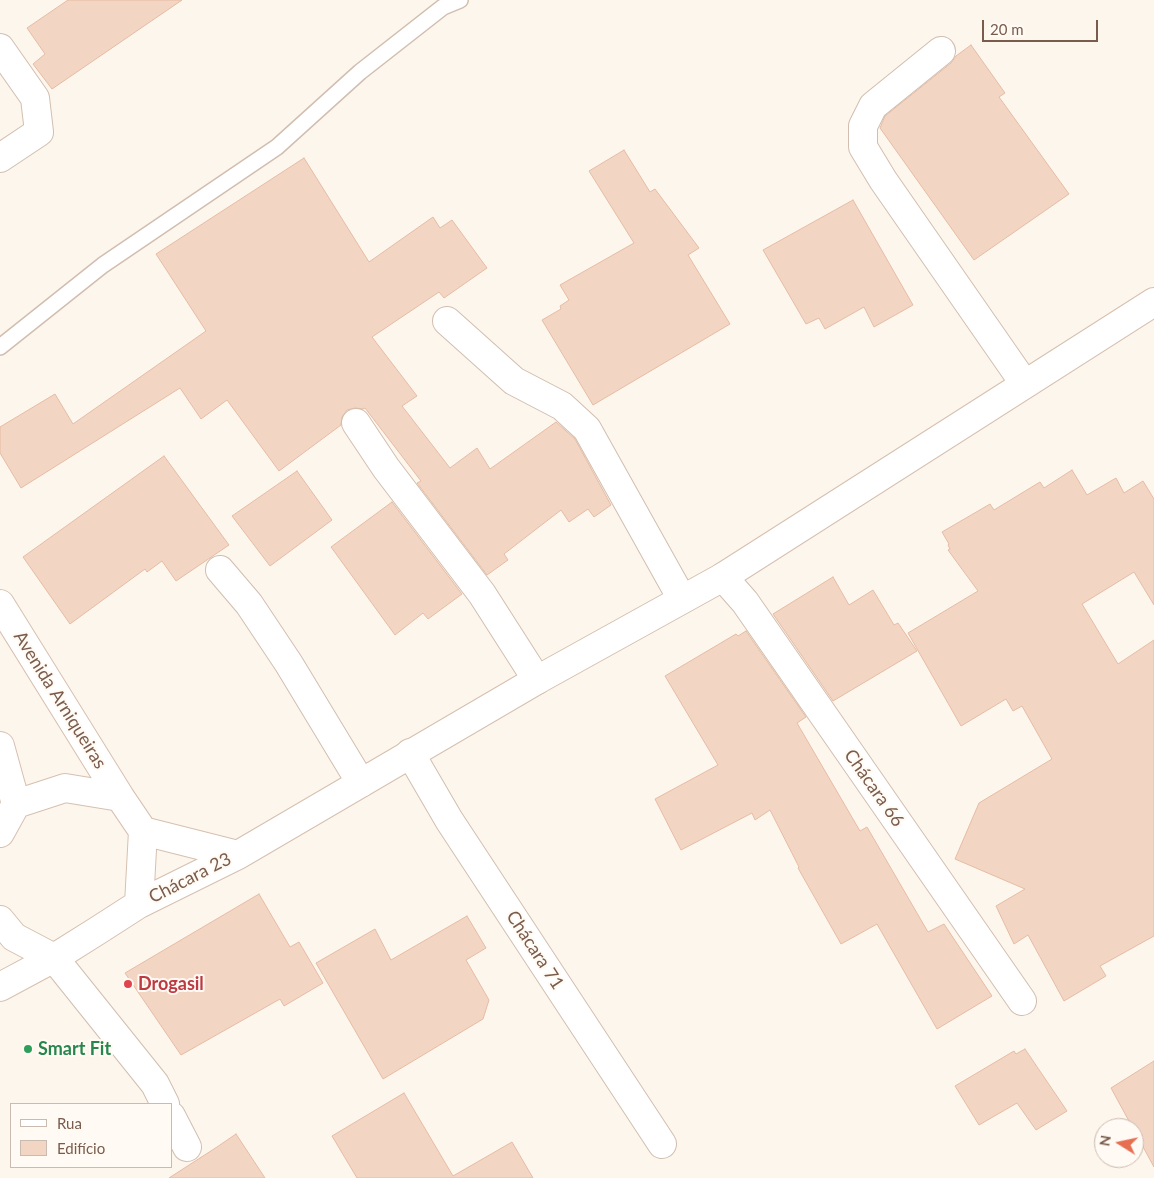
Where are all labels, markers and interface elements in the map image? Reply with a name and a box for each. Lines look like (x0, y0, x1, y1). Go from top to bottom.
scale bar (984, 10, 1100, 42)
text: 20 m (990, 20, 1024, 38)
street label: Avenida Arniqueiras (9, 627, 111, 773)
street label: Chácara 66 (840, 745, 908, 831)
street label: Chácara 23 (145, 848, 235, 908)
street label: Chácara 71 (502, 907, 568, 993)
place label: Drogasil (138, 973, 204, 995)
marker: Drogasil (122, 978, 134, 990)
place label: Smart Fit (38, 1038, 111, 1060)
marker: Smart Fit (22, 1043, 34, 1055)
legend (10, 1103, 172, 1168)
text: Rua (57, 1114, 82, 1132)
north arrow (1094, 1118, 1144, 1168)
text: N (1095, 1134, 1114, 1147)
text: Edifício (57, 1139, 105, 1157)

